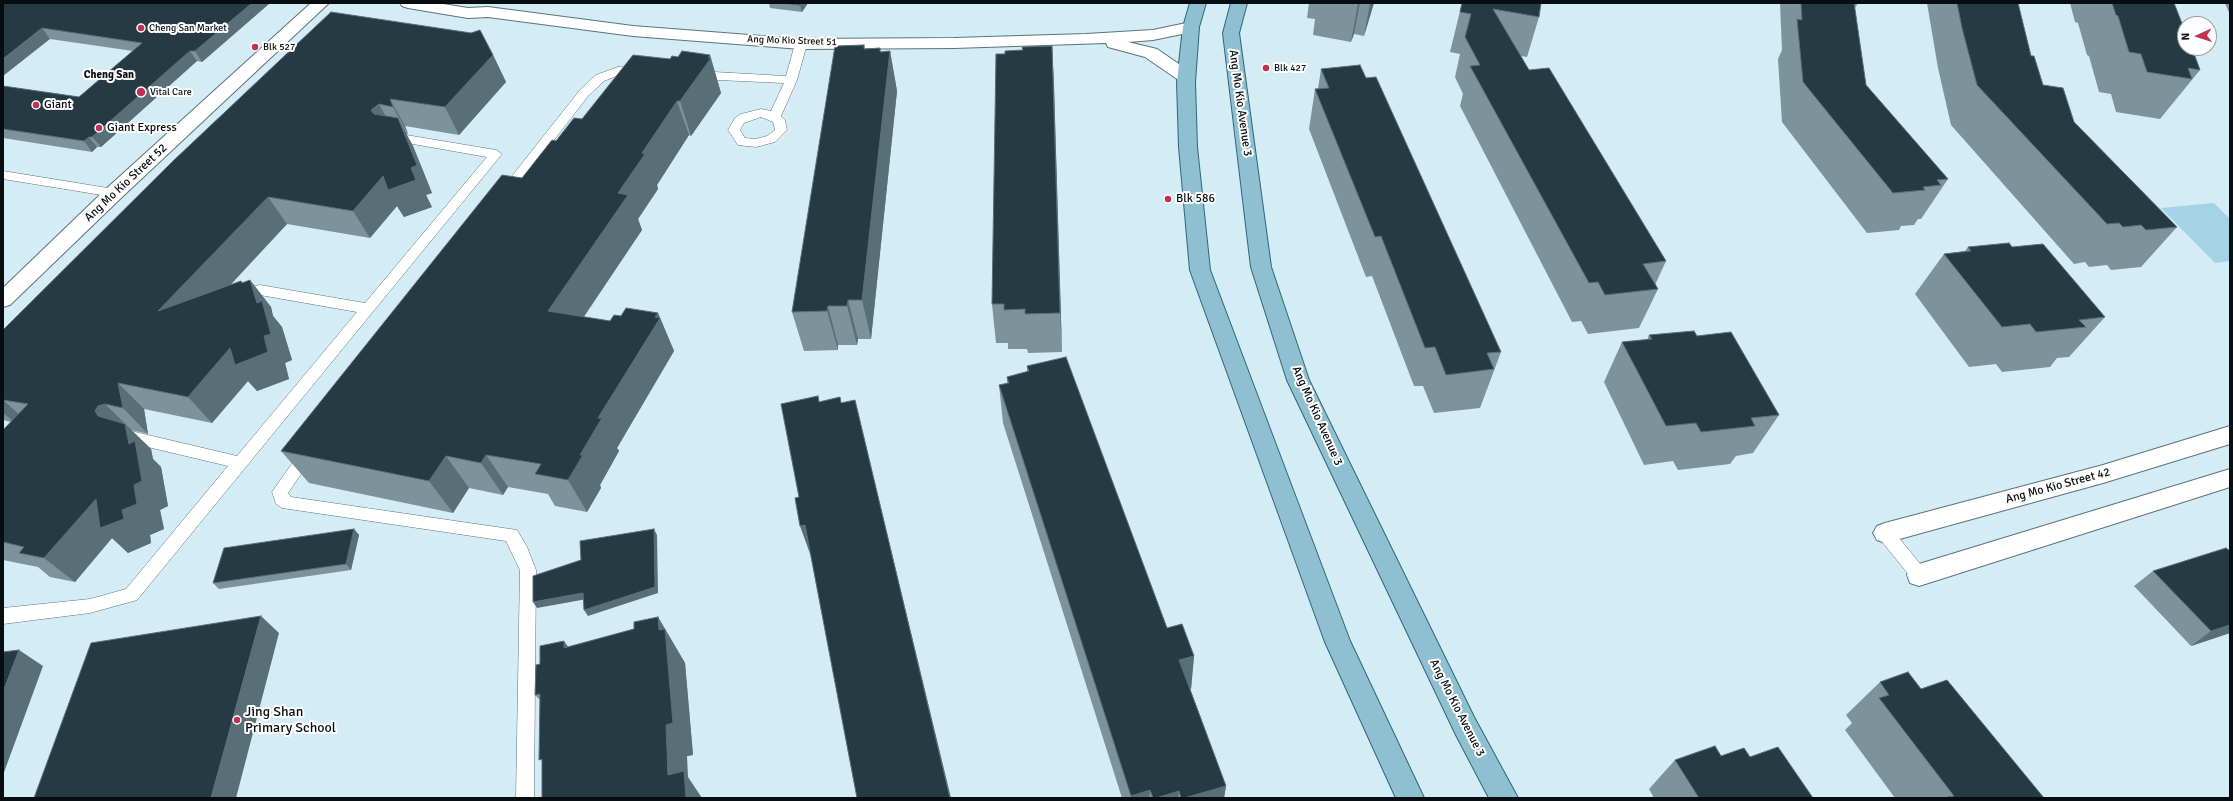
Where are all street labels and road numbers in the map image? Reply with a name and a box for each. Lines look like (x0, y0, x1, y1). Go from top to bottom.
street label: Ang Mo Kio Street 51 (747, 33, 837, 49)
street label: Ang Mo Kio Avenue 3 (1225, 49, 1255, 157)
street label: Ang Mo Kio Street 52 (82, 141, 170, 225)
street label: Ang Mo Kio Avenue 3 (1289, 364, 1345, 468)
street label: Ang Mo Kio Street 42 (2004, 465, 2112, 507)
street label: Ang Mo Kio Avenue 3 (1426, 657, 1488, 759)

